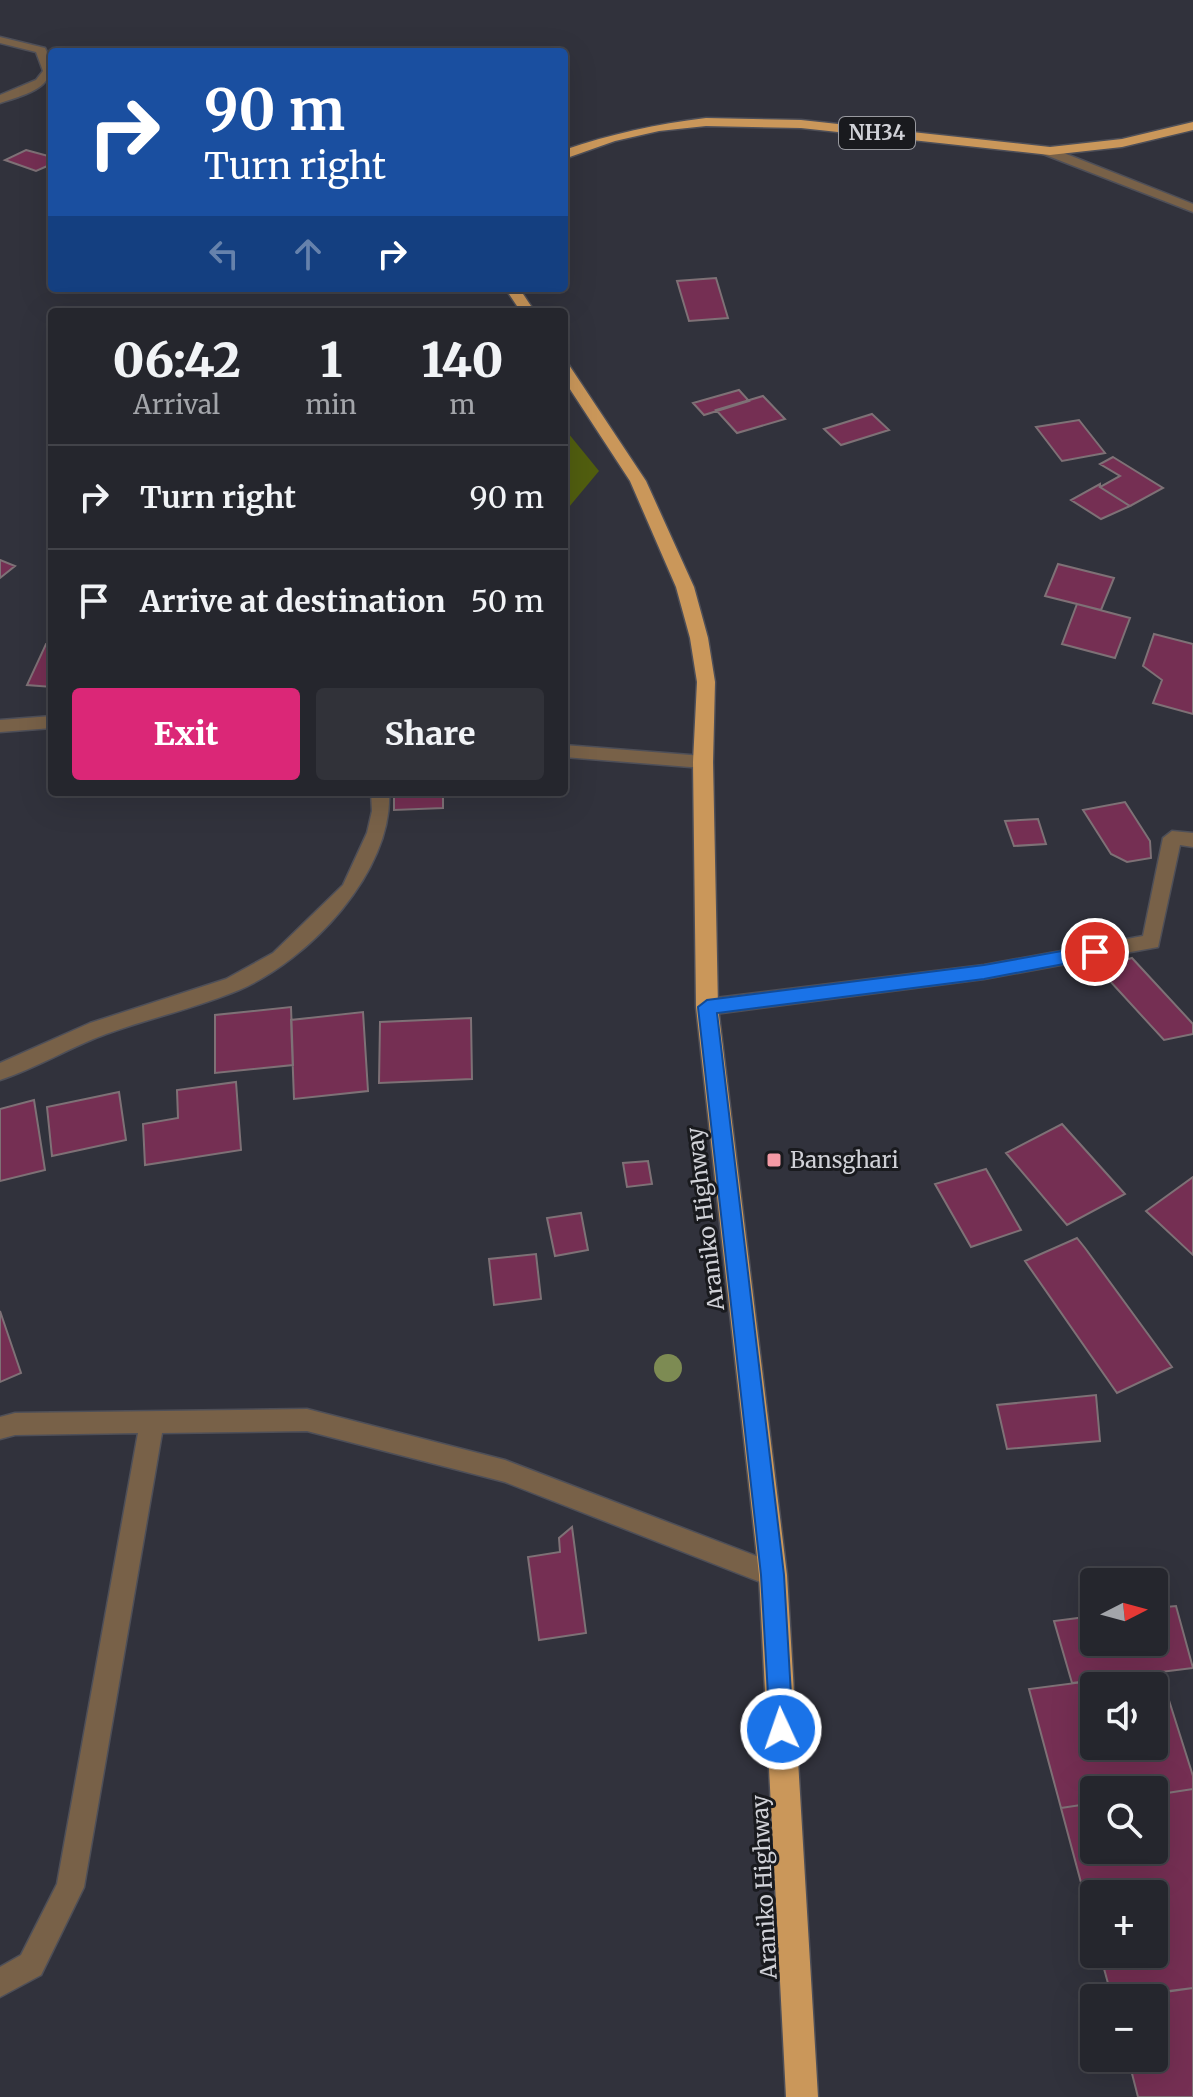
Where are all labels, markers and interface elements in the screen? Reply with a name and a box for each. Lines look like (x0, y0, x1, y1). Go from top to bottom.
text: 90 m (204, 75, 345, 145)
icon: right (72, 80, 176, 184)
road number: NH34 (839, 117, 915, 149)
text: Turn right (204, 144, 386, 189)
icon: left (202, 232, 246, 276)
icon: ahead (286, 232, 330, 276)
icon: right (370, 232, 414, 276)
text: 06:42 (112, 330, 241, 390)
text: 1 (320, 330, 342, 390)
text: 140 (421, 330, 504, 390)
text: Arrival (133, 388, 220, 421)
text: min (305, 388, 357, 421)
text: m (449, 388, 475, 421)
icon: right (72, 475, 116, 519)
text: Turn right (140, 478, 296, 516)
text: 90 m (470, 478, 544, 516)
icon: arrive (72, 579, 116, 623)
text: Arrive at destination (140, 582, 446, 620)
text: 50 m (471, 582, 544, 620)
button: Exit (72, 688, 300, 780)
button: Share (316, 688, 544, 780)
pin (1061, 918, 1129, 986)
icon: arrive (1073, 930, 1117, 974)
street label: Araniko Highway (680, 1126, 730, 1313)
place label: Bansghari (790, 1146, 899, 1174)
marker: Bansghari (765, 1151, 783, 1169)
north arrow (1080, 1568, 1168, 1656)
map controls (1080, 1568, 1168, 2072)
button: sound (1080, 1672, 1168, 1760)
position arrow (739, 1687, 823, 1771)
button: search (1080, 1776, 1168, 1864)
street label: Araniko Highway (745, 1794, 783, 1981)
button: + (1080, 1880, 1168, 1968)
button: − (1080, 1984, 1168, 2072)

